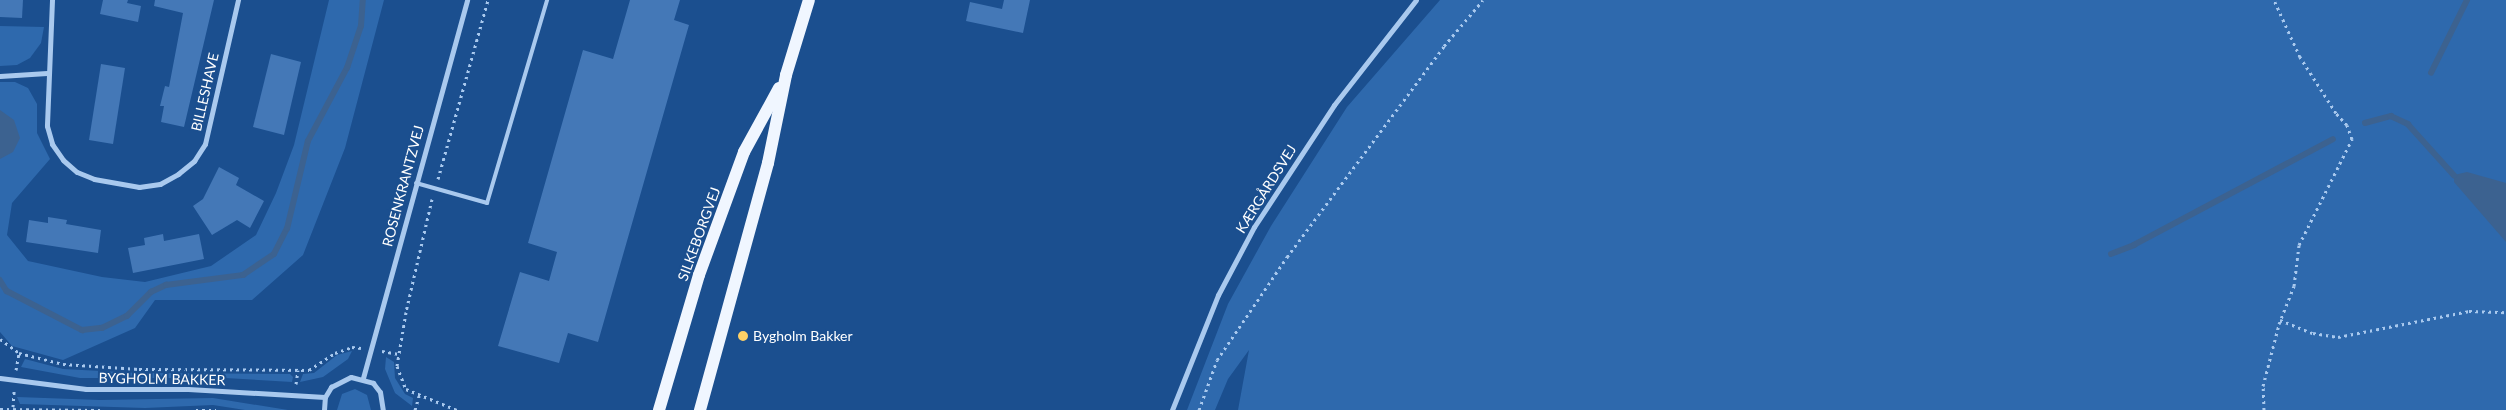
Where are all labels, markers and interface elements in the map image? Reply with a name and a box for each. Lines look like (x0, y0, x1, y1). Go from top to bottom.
street label: BILLESHAVE (188, 51, 222, 133)
street label: ROSENKRANTZVEJ (379, 124, 427, 248)
street label: KÆRGÅRDSVEJ (1232, 142, 1300, 236)
street label: SILKEBORGVEJ (674, 185, 724, 283)
place label: Bygholm Bakker (753, 328, 853, 344)
marker: Bygholm Bakker (737, 330, 749, 342)
street label: BYGHOLM BAKKER (99, 369, 225, 389)

